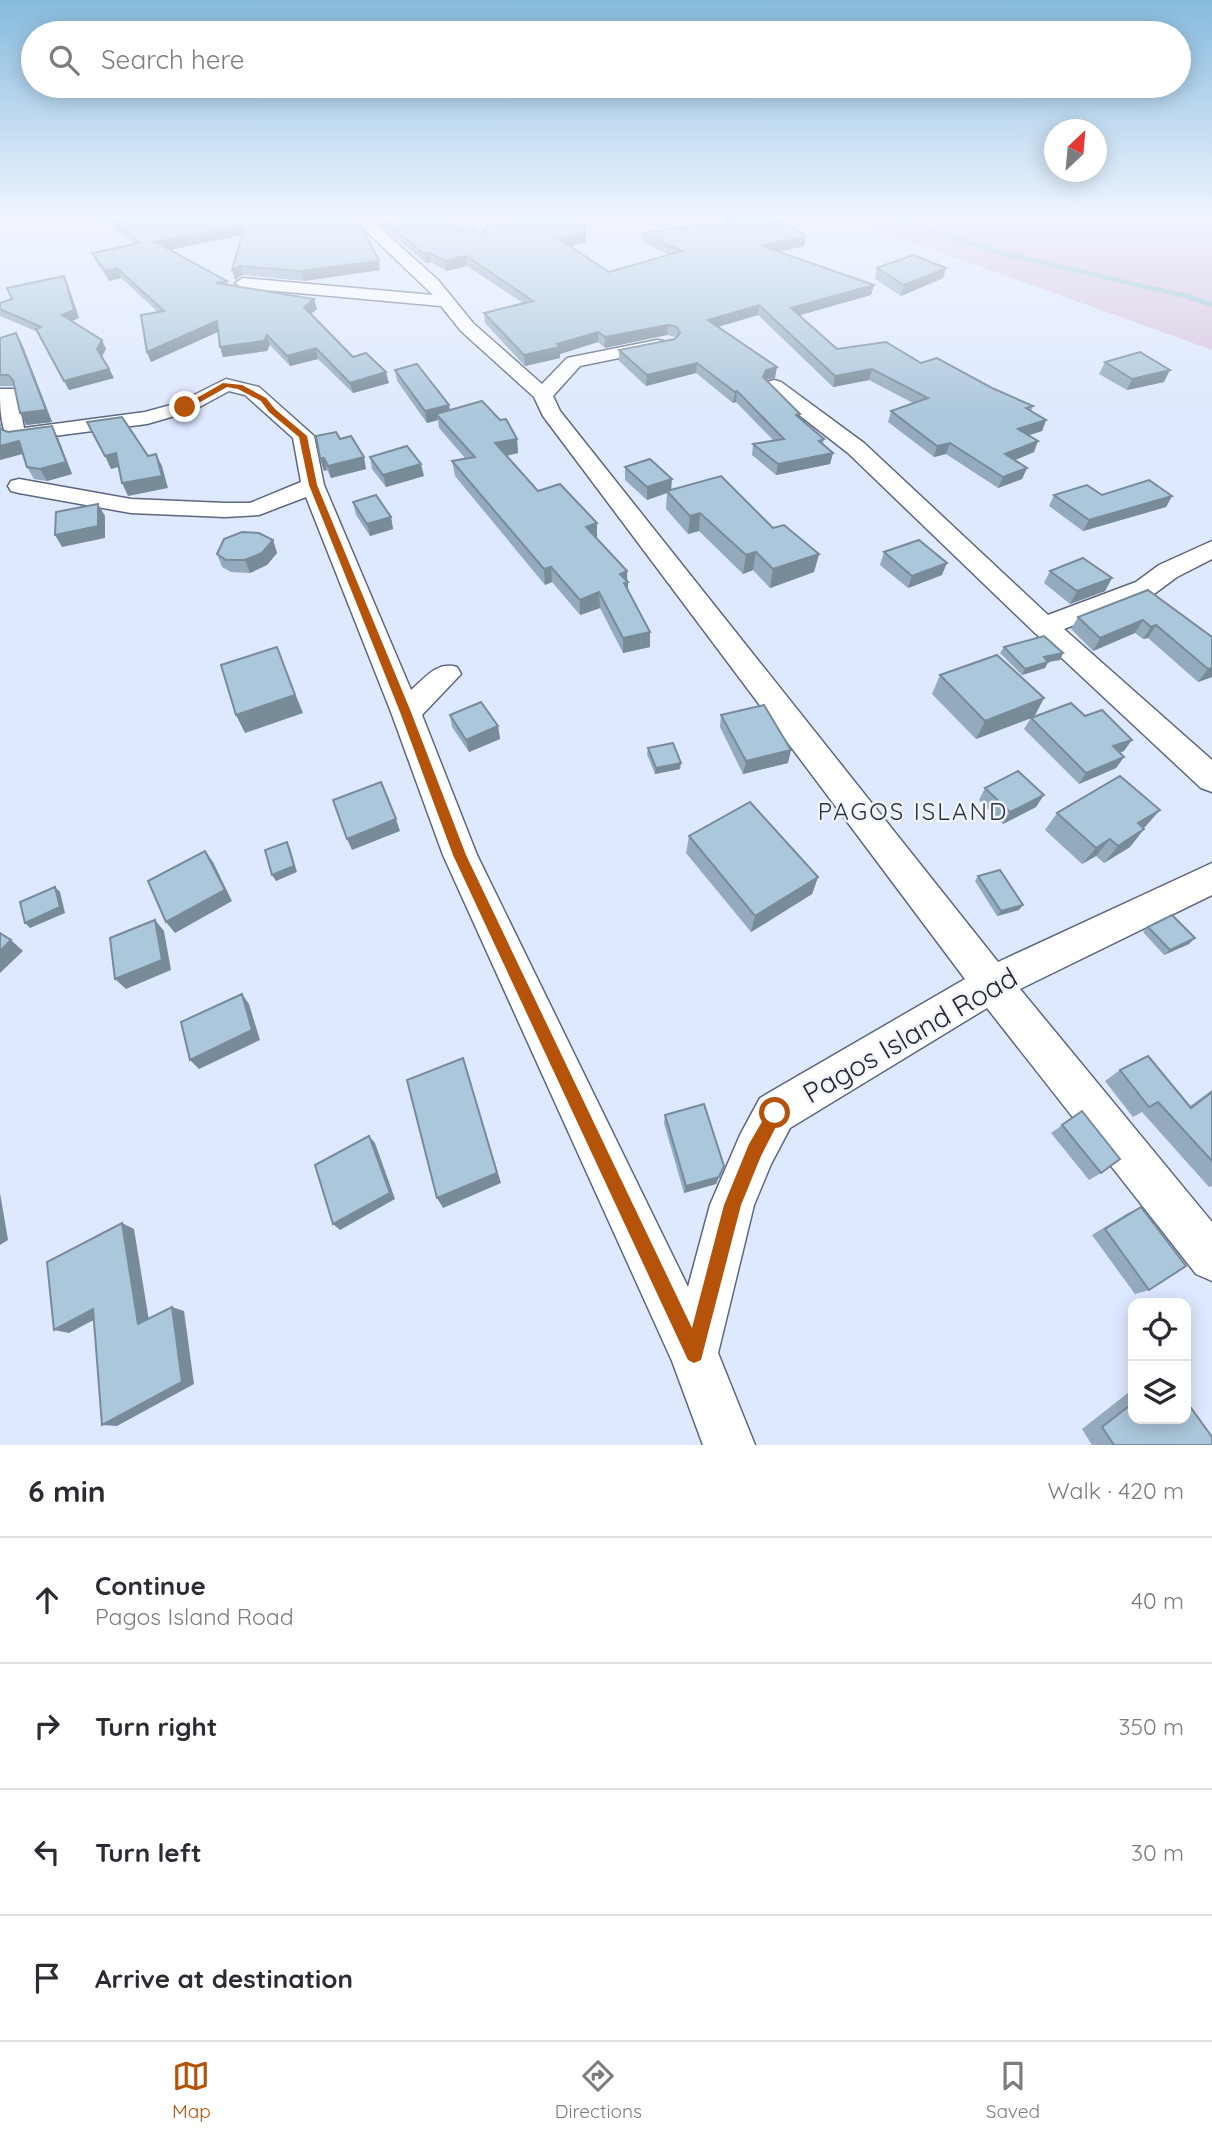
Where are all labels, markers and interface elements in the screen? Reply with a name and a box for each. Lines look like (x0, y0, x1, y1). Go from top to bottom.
search box (21, 21, 1191, 98)
icon: search (45, 41, 83, 79)
text: Search here (101, 43, 245, 76)
north arrow (1044, 119, 1107, 182)
route end (169, 391, 200, 422)
district label: PAGOS ISLAND (818, 796, 1008, 826)
street label: Pagos Island Road (796, 959, 1023, 1110)
route start (759, 1097, 790, 1128)
map controls (1128, 1298, 1191, 1424)
button: locate (1128, 1298, 1191, 1361)
button: layers (1128, 1361, 1191, 1424)
text: 6 min (28, 1472, 106, 1510)
text: Walk · 420 m (1048, 1476, 1184, 1505)
text: Continue (95, 1569, 206, 1602)
icon: ahead (28, 1581, 66, 1619)
text: 40 m (1131, 1586, 1184, 1615)
text: Pagos Island Road (95, 1602, 294, 1631)
icon: right (28, 1707, 66, 1745)
text: Turn right (95, 1710, 217, 1743)
text: 350 m (1118, 1712, 1184, 1741)
icon: left (28, 1833, 66, 1871)
text: Turn left (95, 1836, 202, 1869)
text: 30 m (1131, 1838, 1184, 1867)
icon: arrive (28, 1959, 66, 1997)
text: Arrive at destination (95, 1962, 353, 1995)
tab: Map (172, 2057, 211, 2123)
tab: Directions (555, 2057, 642, 2123)
tab: Saved (986, 2057, 1040, 2123)

